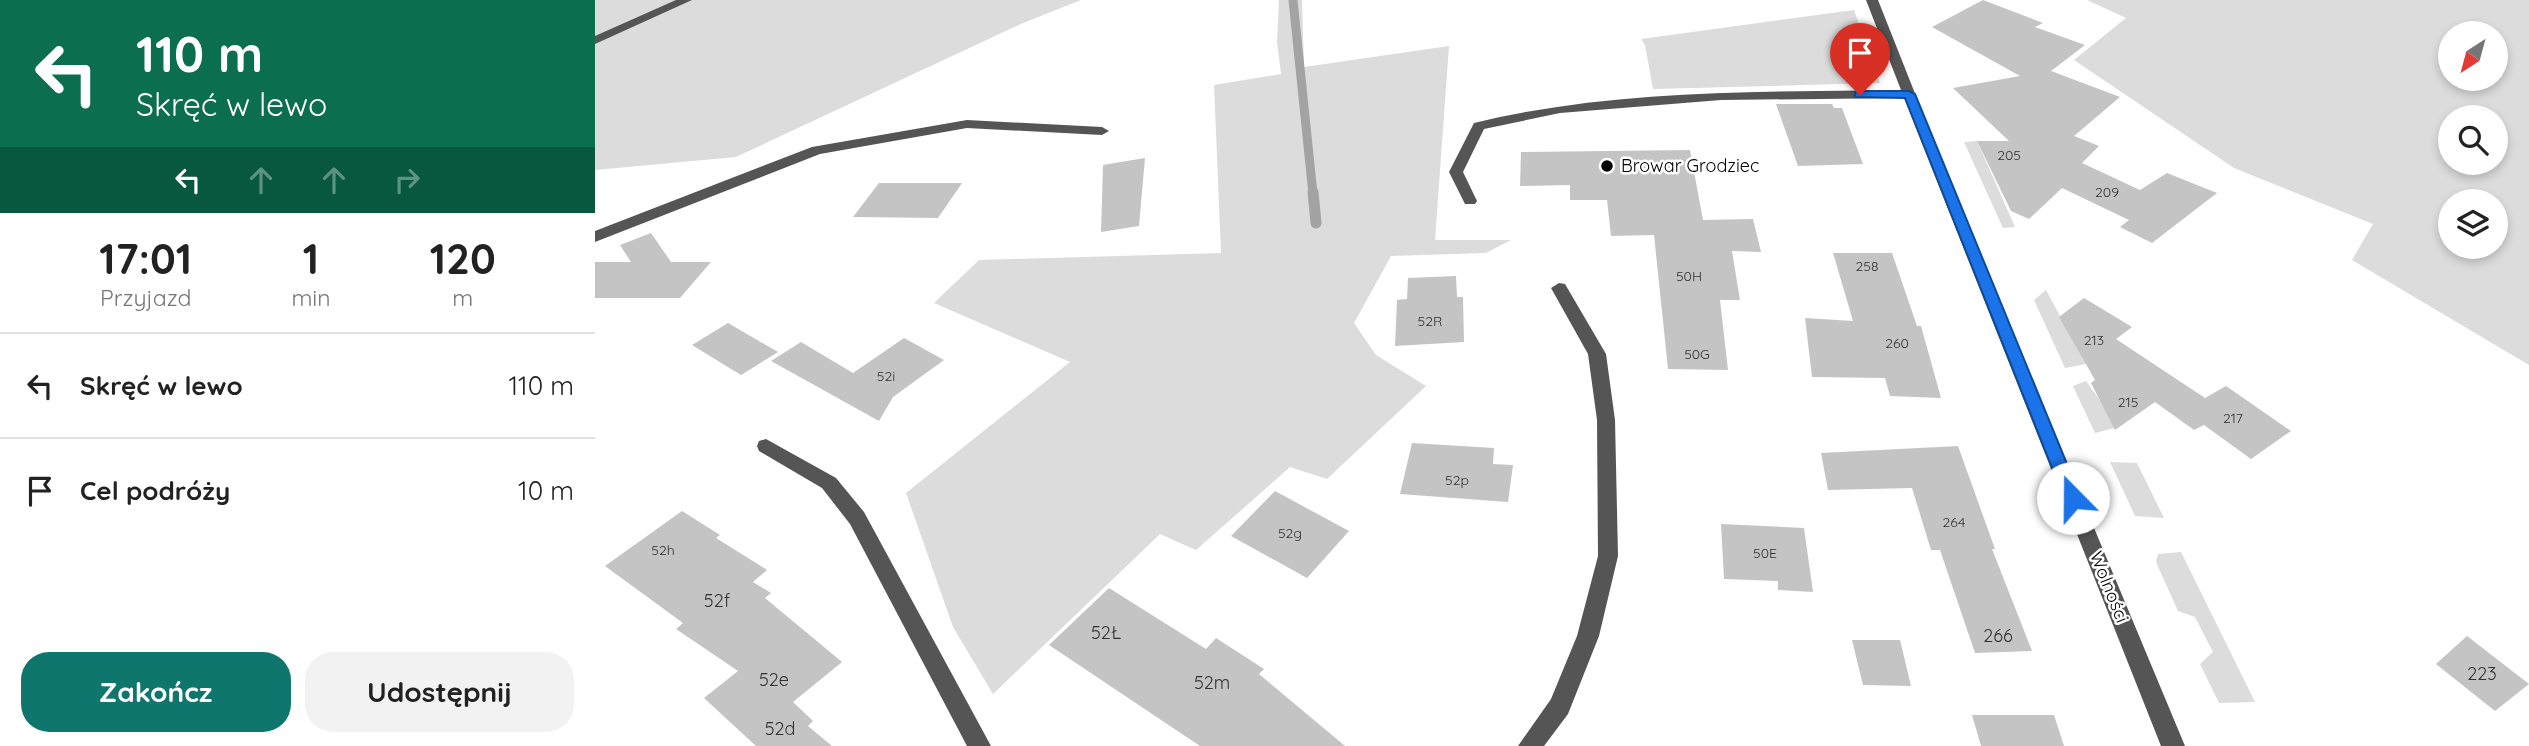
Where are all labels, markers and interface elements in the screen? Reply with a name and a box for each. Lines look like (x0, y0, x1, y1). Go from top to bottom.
north arrow (2438, 21, 2508, 91)
map controls (2438, 21, 2508, 259)
text: 110 m (136, 23, 263, 84)
pin (1830, 23, 1890, 95)
icon: left (21, 28, 112, 119)
icon: arrive (1841, 34, 1879, 72)
text: Skręć w lewo (136, 84, 327, 124)
button: search (2438, 105, 2508, 175)
house number: 205 (1997, 146, 2021, 164)
place label: Browar Grodziec (1621, 154, 1759, 177)
marker: Browar Grodziec (1599, 158, 1615, 174)
icon: left (169, 161, 207, 199)
icon: ahead (242, 161, 280, 199)
icon: ahead (315, 161, 353, 199)
icon: right (388, 161, 426, 199)
house number: 209 (2095, 183, 2119, 201)
button: layers (2438, 189, 2508, 259)
text: 17:01 (99, 232, 192, 285)
text: 1 (303, 232, 319, 285)
text: 120 (430, 232, 496, 285)
house number: 258 (1856, 257, 1878, 275)
house number: 50H (1676, 267, 1702, 285)
text: Przyjazd (100, 283, 191, 312)
text: min (291, 283, 331, 312)
text: m (452, 283, 473, 312)
house number: 52R (1418, 312, 1442, 330)
house number: 213 (2084, 331, 2104, 349)
house number: 260 (1885, 334, 1909, 352)
house number: 50G (1684, 345, 1710, 363)
icon: left (21, 367, 59, 405)
house number: 52i (877, 367, 895, 385)
text: Skręć w lewo (80, 369, 243, 402)
text: 110 m (508, 369, 574, 402)
house number: 215 (2118, 393, 2138, 411)
house number: 217 (2223, 409, 2243, 427)
position arrow (2036, 461, 2110, 535)
house number: 52p (1445, 471, 1469, 489)
icon: arrive (21, 472, 59, 510)
text: Cel podróży (80, 474, 230, 507)
text: 10 m (518, 474, 574, 507)
house number: 264 (1943, 513, 1965, 531)
house number: 52g (1278, 524, 1302, 542)
house number: 52h (651, 541, 675, 559)
house number: 50E (1753, 544, 1777, 562)
street label: Wolności (2085, 548, 2134, 626)
house number: 52f (704, 589, 731, 612)
house number: 52Ł (1091, 621, 1122, 644)
house number: 266 (1983, 624, 2013, 647)
button: Zakończ (21, 652, 291, 732)
button: Udostępnij (305, 652, 574, 732)
house number: 223 (2467, 662, 2497, 685)
house number: 52e (759, 668, 789, 691)
house number: 52m (1194, 671, 1230, 694)
house number: 52d (765, 717, 795, 740)

